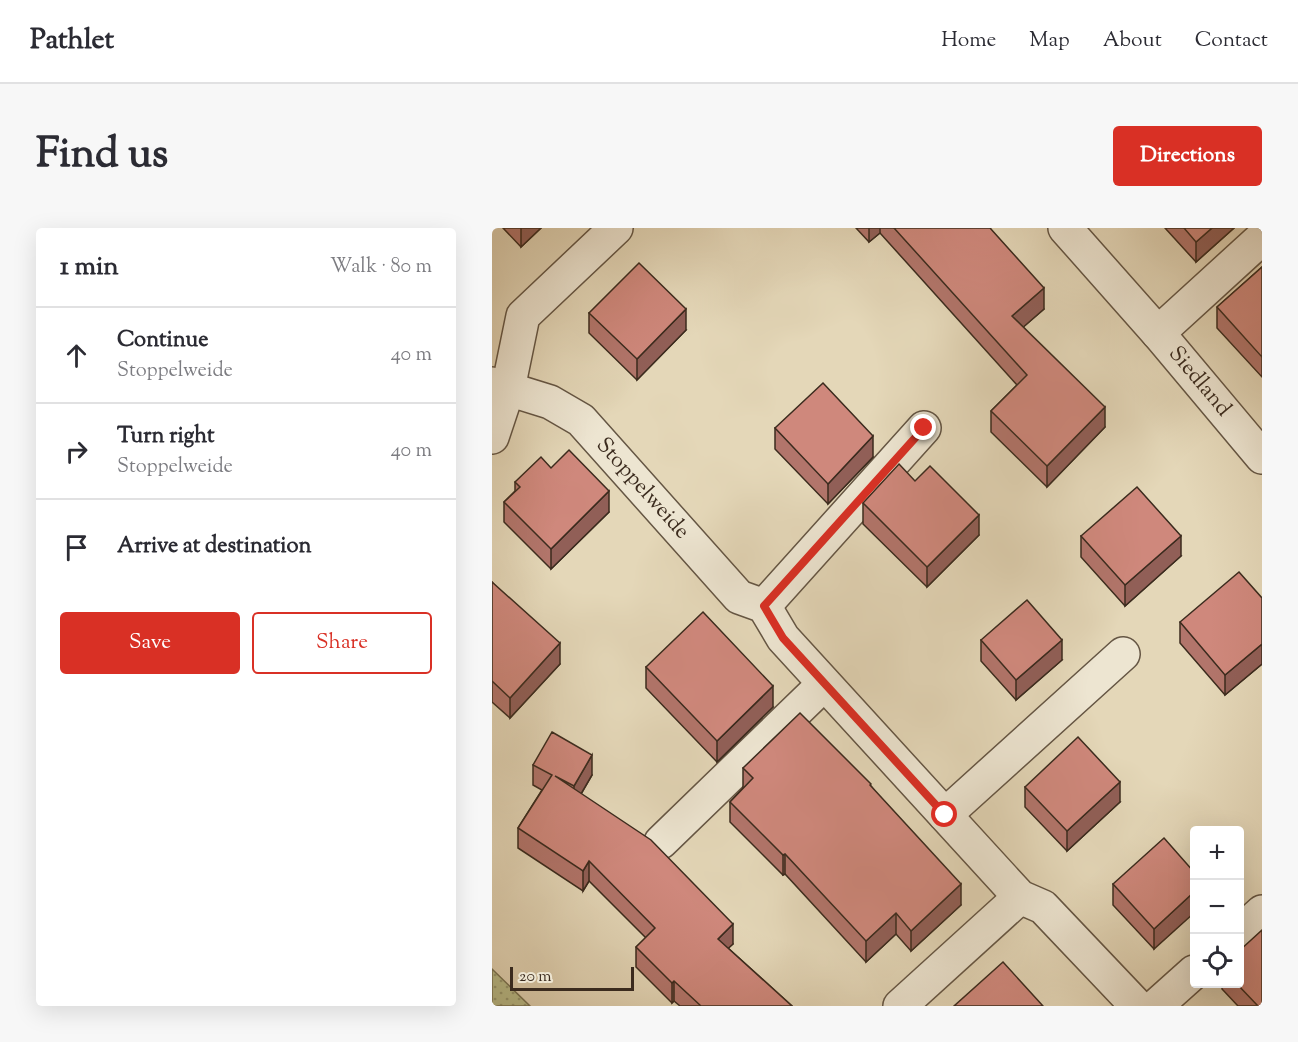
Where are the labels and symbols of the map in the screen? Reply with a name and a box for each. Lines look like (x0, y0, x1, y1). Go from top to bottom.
street label: Siedland (1160, 340, 1238, 424)
route end (910, 414, 936, 440)
street label: Stoppelweide (587, 431, 697, 547)
route start (931, 801, 957, 827)
scale bar (510, 964, 634, 992)

